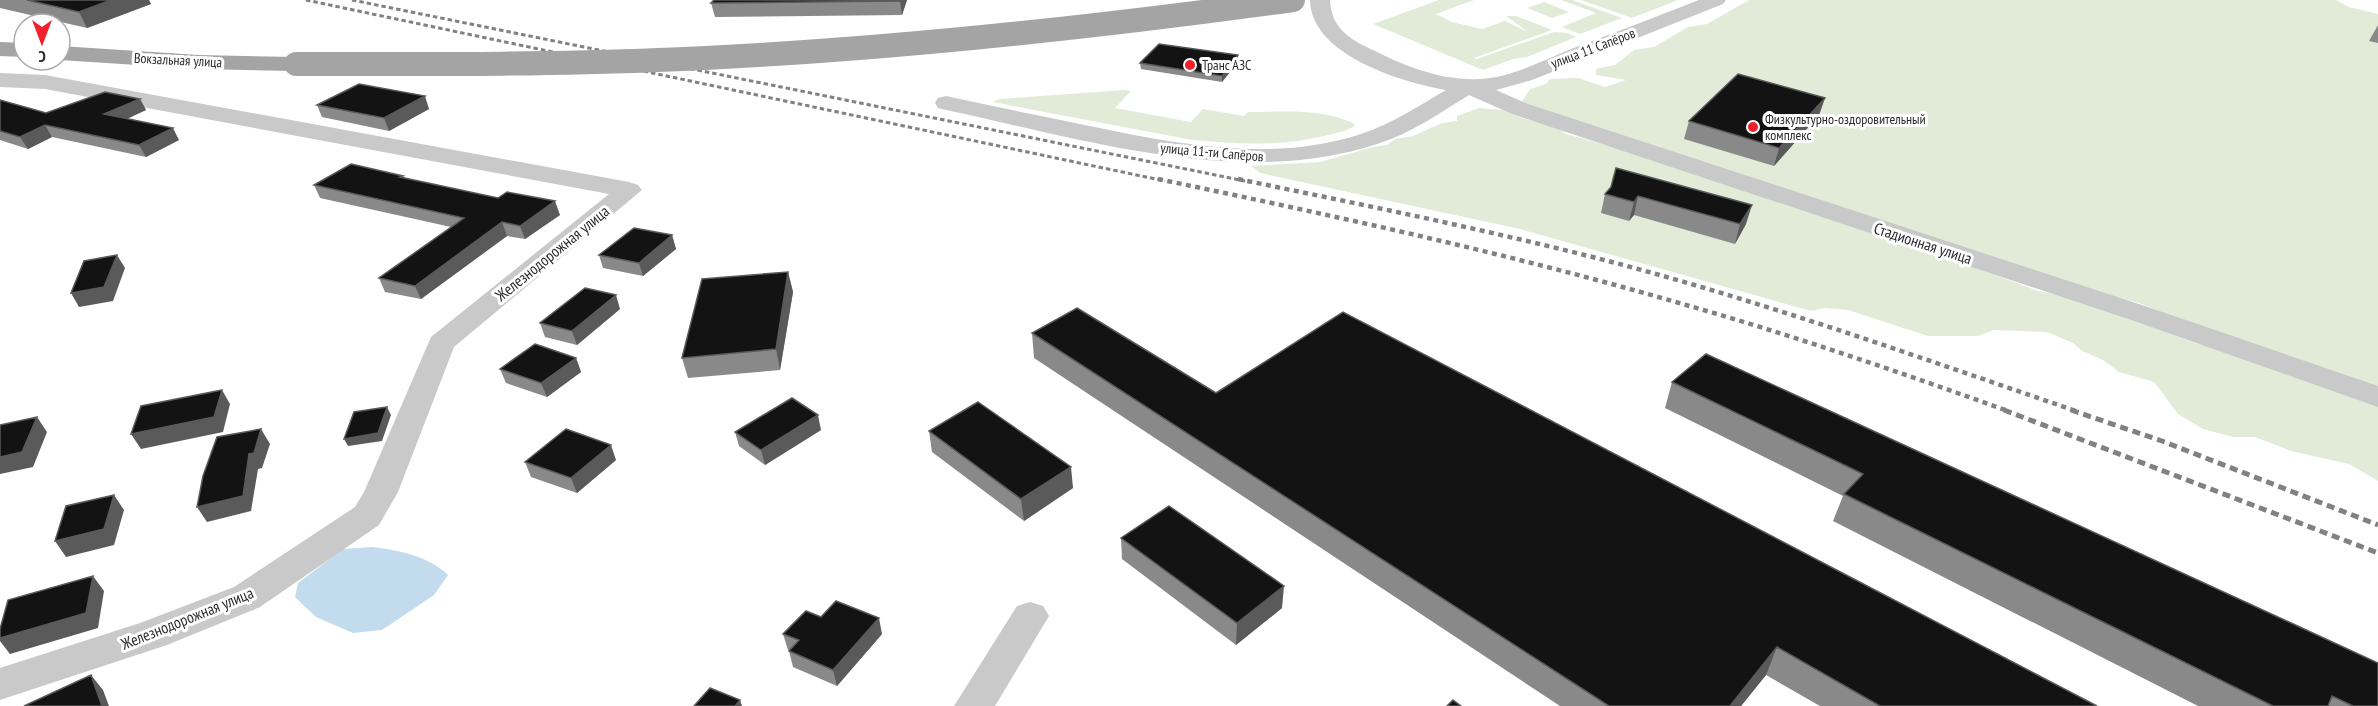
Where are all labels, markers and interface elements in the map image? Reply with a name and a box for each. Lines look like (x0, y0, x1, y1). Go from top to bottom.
north arrow (12, 12, 72, 72)
street label: улица 11 Сапёров (1548, 24, 1638, 72)
text: С (38, 47, 46, 67)
street label: Вокзальная улица (133, 49, 223, 71)
place label: Транс АЗС (1202, 56, 1252, 74)
marker: Транс АЗС (1183, 58, 1197, 72)
place label: Физкультурно-оздоровительный комплекс (1765, 110, 1926, 144)
marker: Физкультурно-оздоровительный комплекс (1746, 120, 1760, 134)
street label: улица 11-ти Сапёров (1160, 139, 1265, 165)
street label: Железнодорожная улица (490, 201, 613, 306)
street label: Стадионная улица (1872, 218, 1974, 268)
street label: Железнодорожная улица (117, 582, 256, 654)

